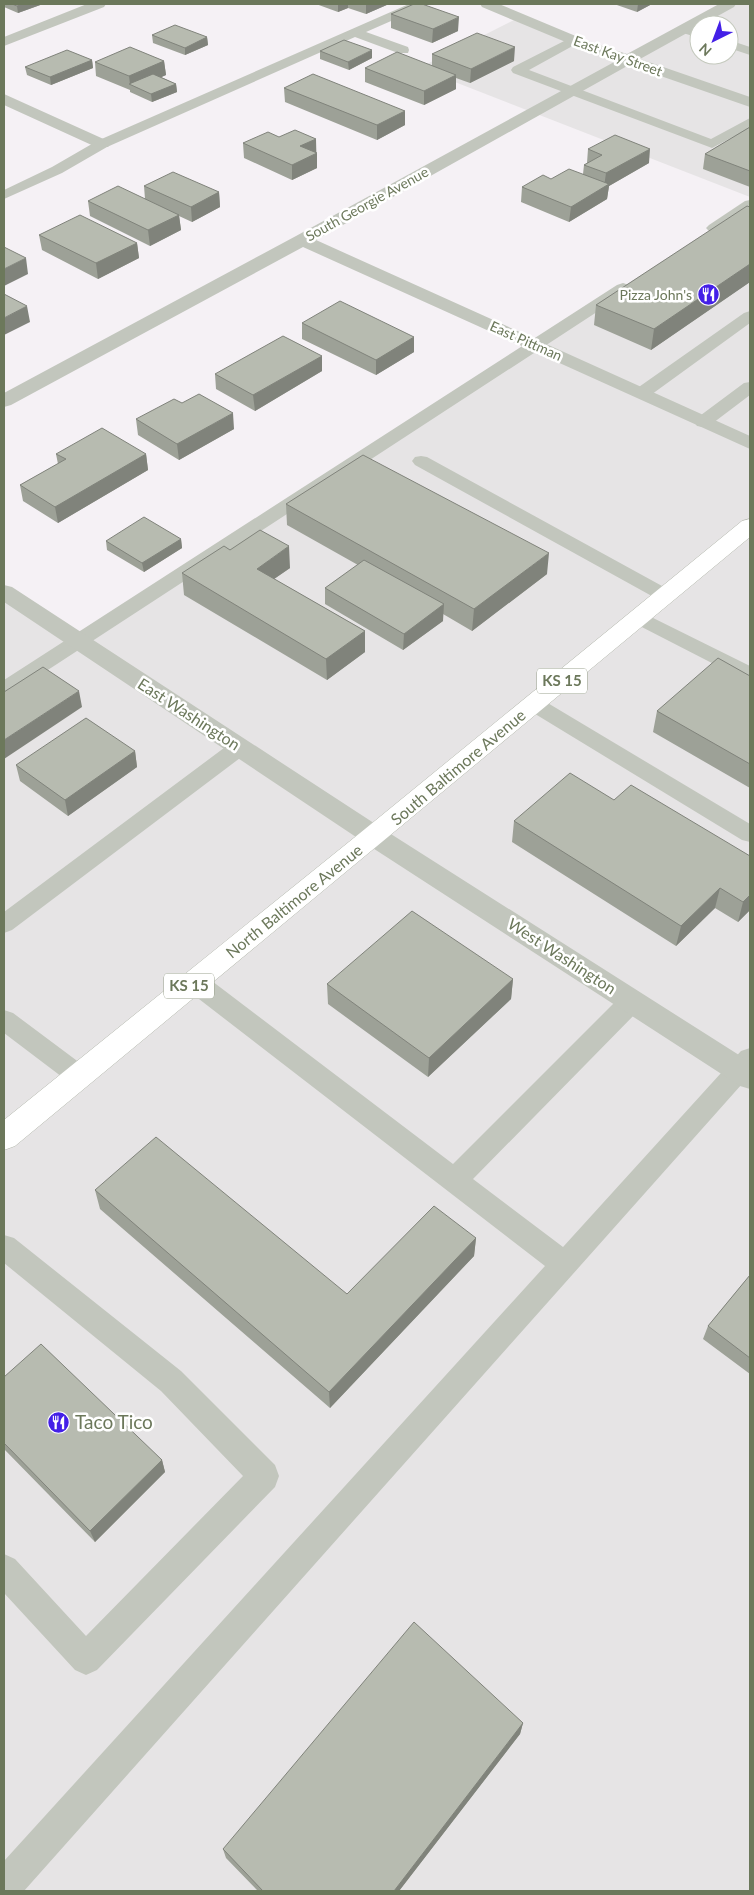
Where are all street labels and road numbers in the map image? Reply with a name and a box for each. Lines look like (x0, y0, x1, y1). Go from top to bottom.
street label: East Kay Street (572, 32, 665, 79)
street label: South Georgie Avenue (302, 163, 431, 244)
street label: East Pittman (487, 317, 565, 364)
road number: KS 15 (537, 668, 587, 694)
street label: East Washington (135, 674, 244, 754)
street label: South Baltimore Avenue (387, 705, 529, 828)
street label: North Baltimore Avenue (222, 840, 366, 962)
street label: West Washington (505, 914, 620, 998)
road number: KS 15 (164, 974, 214, 998)

